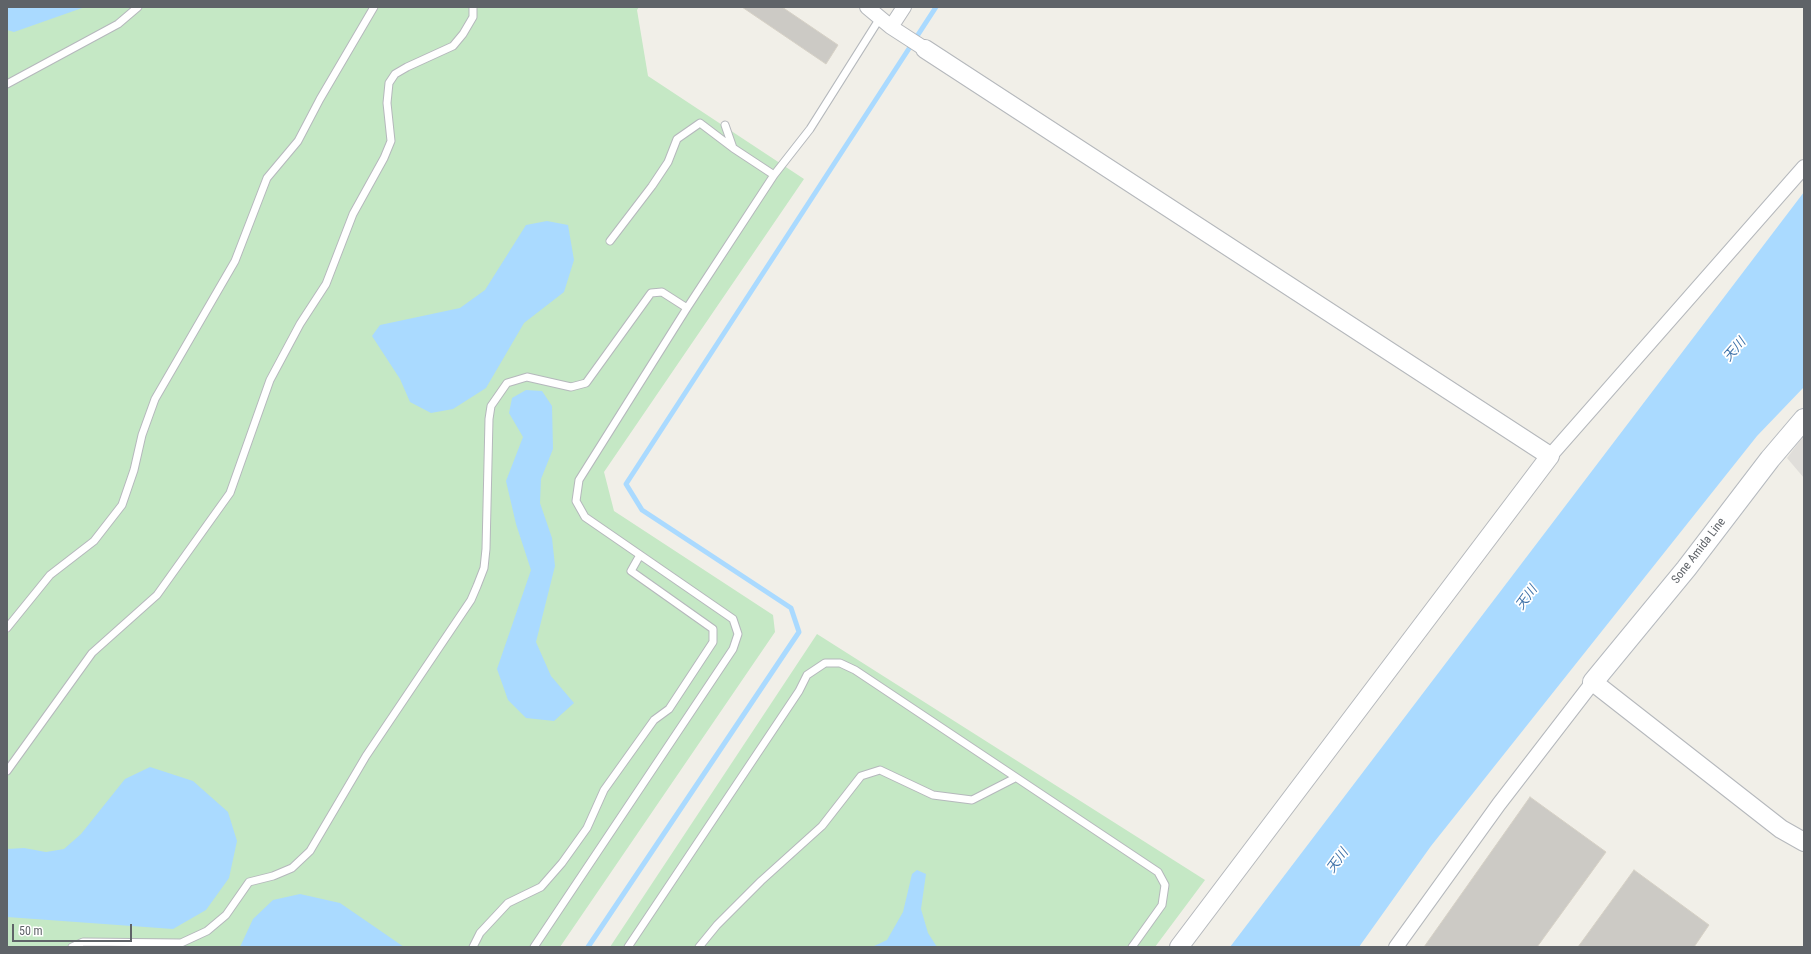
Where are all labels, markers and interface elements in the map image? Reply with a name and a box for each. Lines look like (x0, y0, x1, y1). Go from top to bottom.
water label: 天川 (1721, 335, 1749, 365)
street label: Sone Amida Line (1669, 515, 1729, 587)
water label: 天川 (1513, 583, 1541, 613)
water label: 天川 (1324, 846, 1352, 876)
scale bar (14, 916, 134, 942)
text: 50 m (19, 924, 43, 938)

